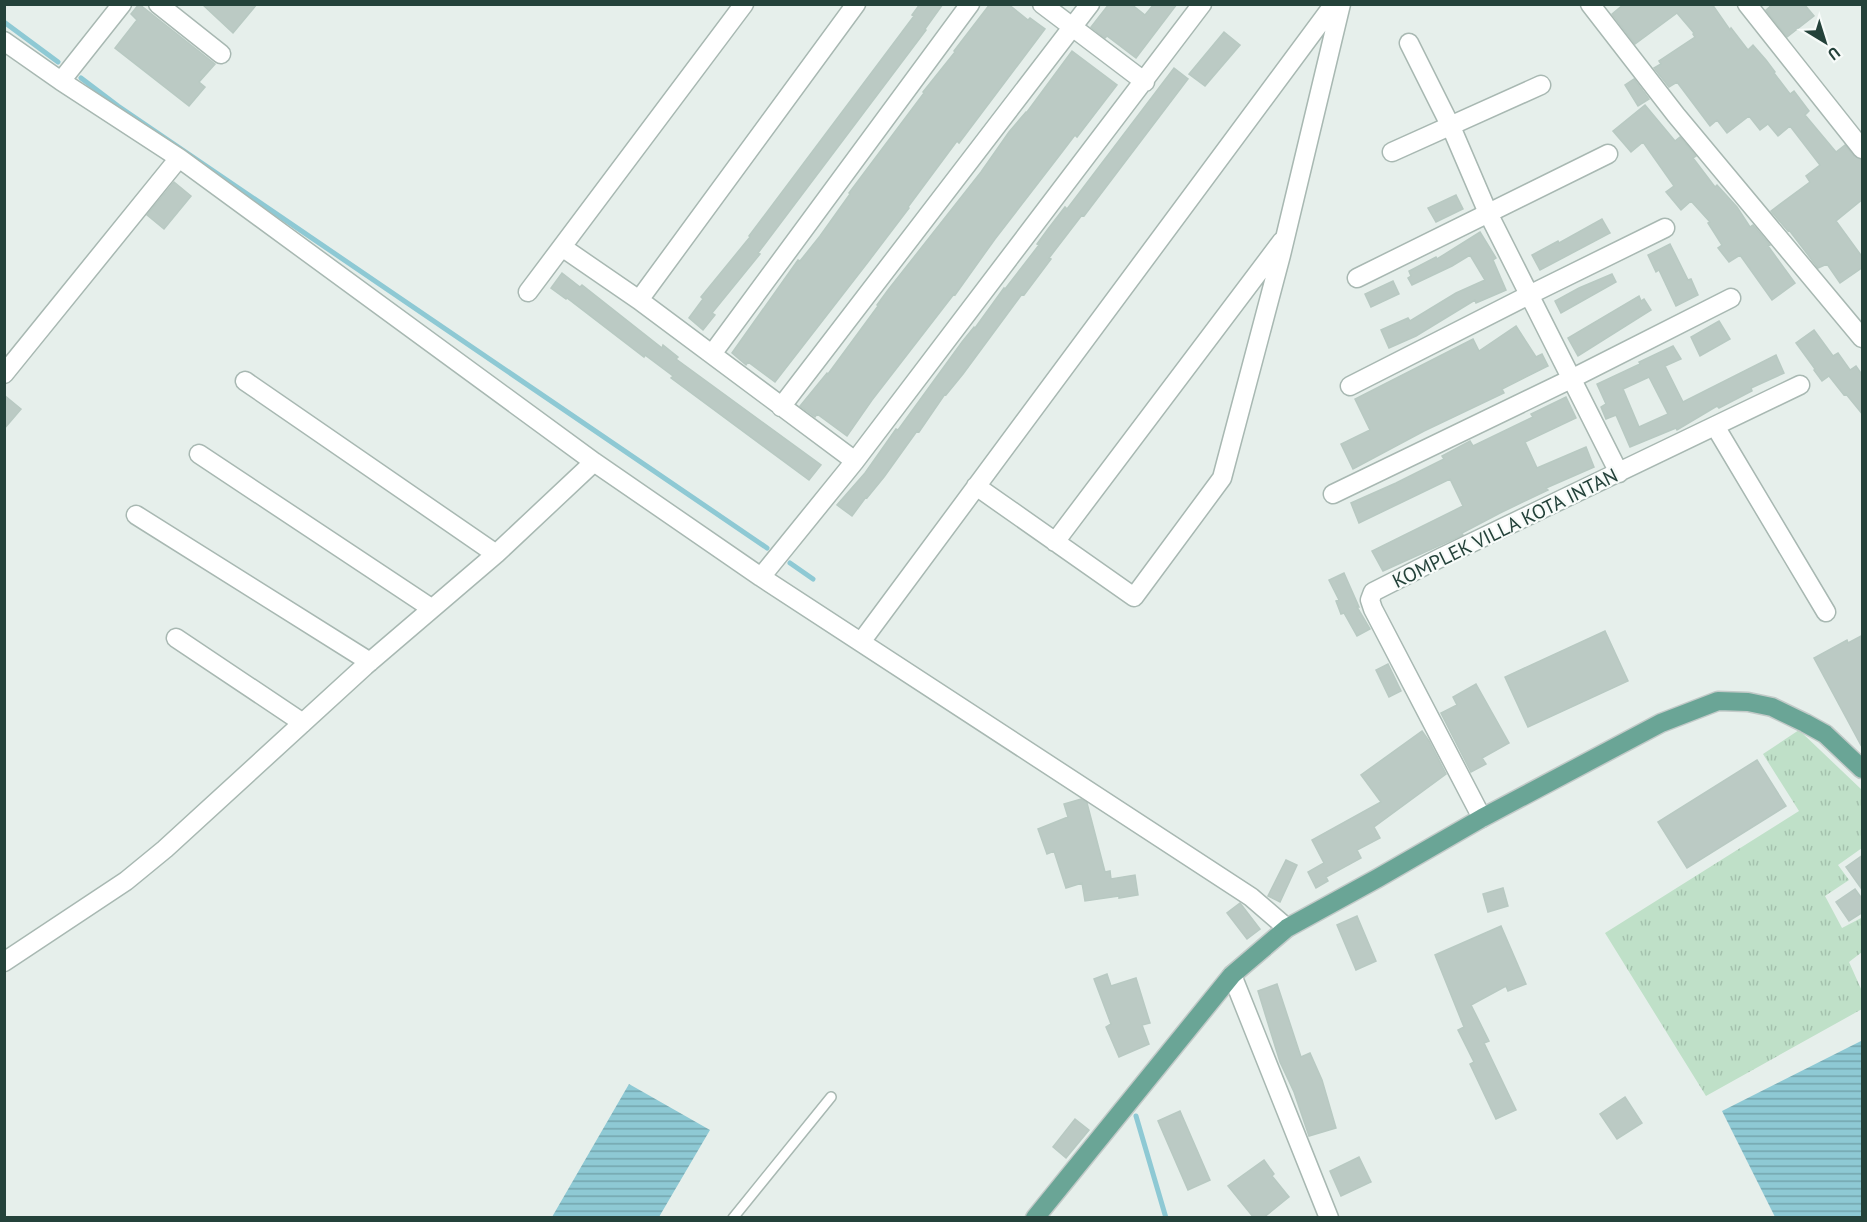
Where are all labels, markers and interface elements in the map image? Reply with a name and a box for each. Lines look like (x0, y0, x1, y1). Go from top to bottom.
north arrow (1795, 12, 1855, 72)
text: U (1824, 43, 1844, 65)
street label: KOMPLEK VILLA KOTA INTAN (1388, 462, 1622, 594)

